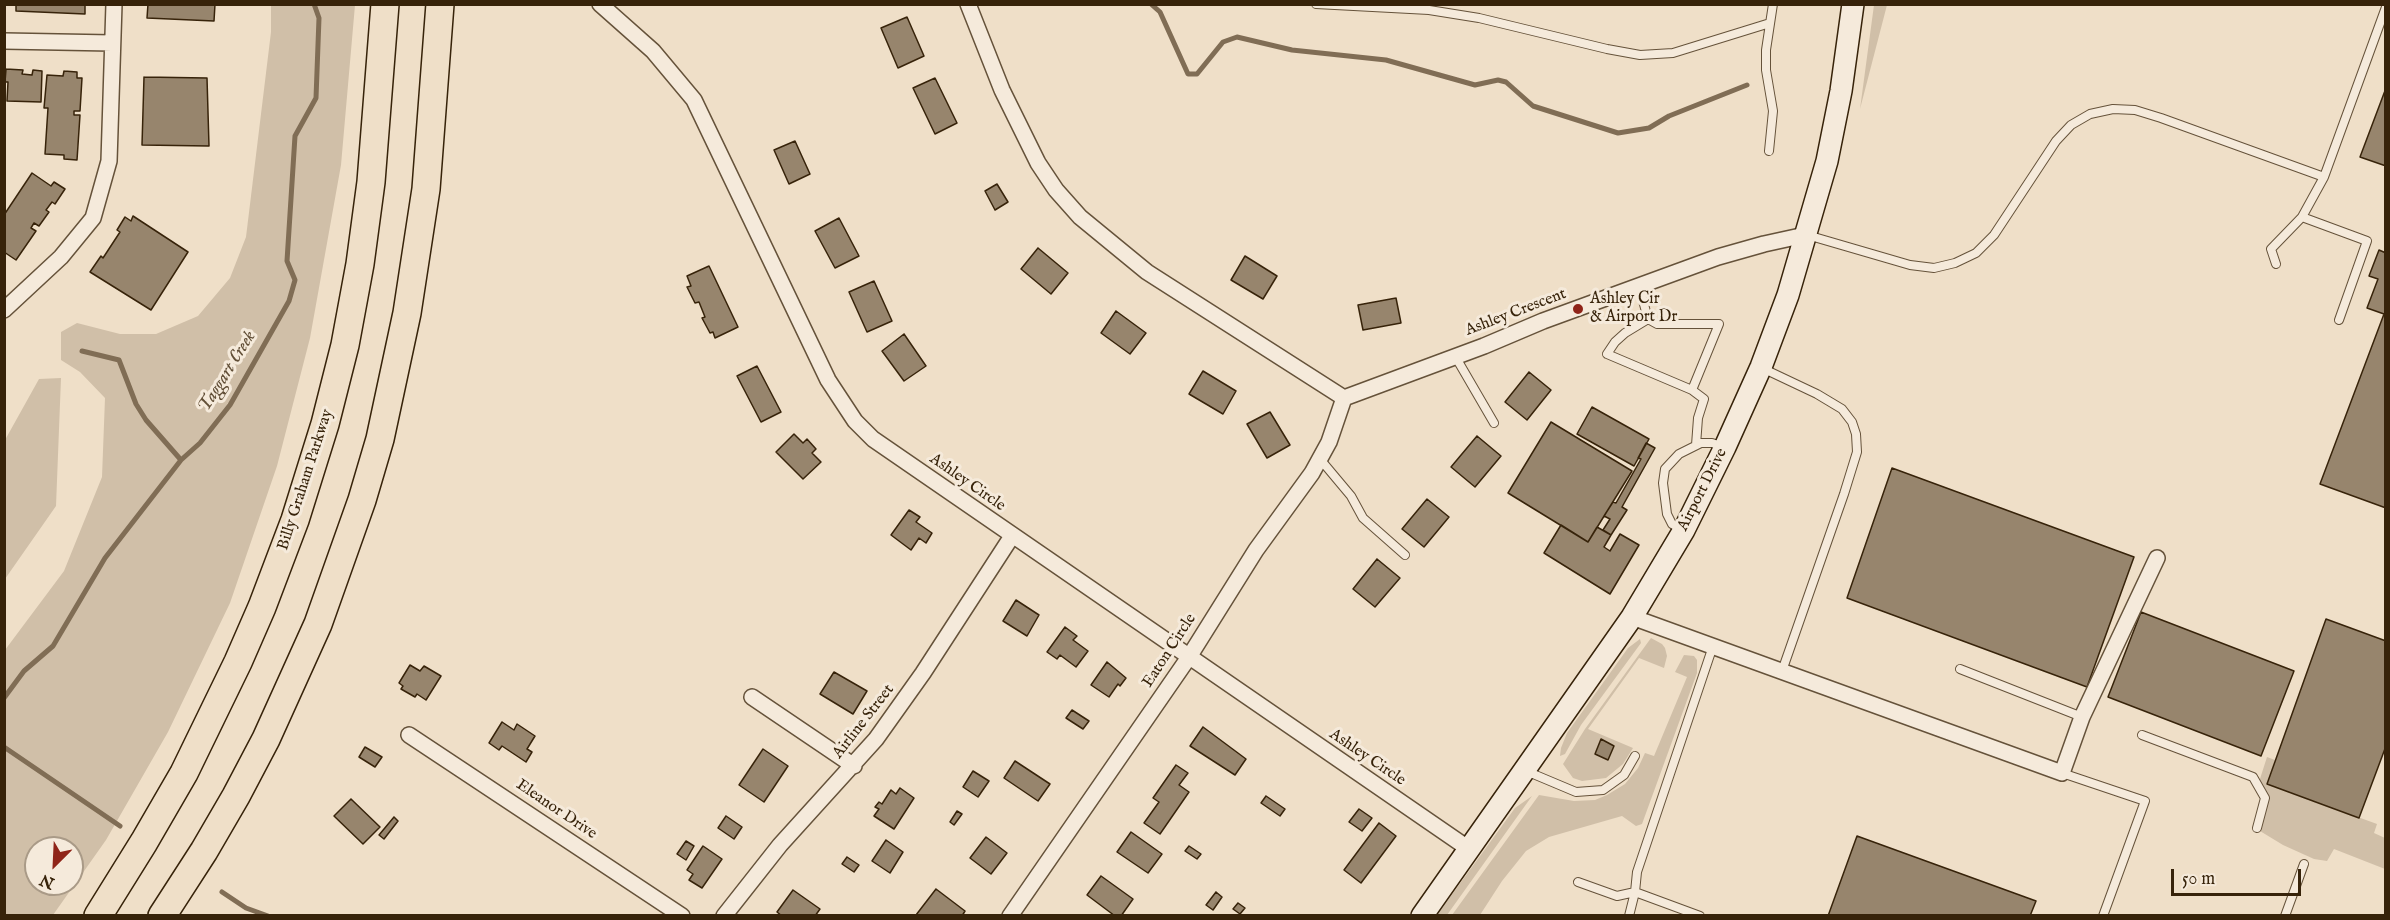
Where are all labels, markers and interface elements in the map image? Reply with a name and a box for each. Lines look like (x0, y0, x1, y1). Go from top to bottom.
street label: Ashley Crescent (1463, 285, 1569, 341)
place label: Ashley Cir & Airport Dr (1590, 290, 1677, 328)
marker: Ashley Cir & Airport Dr (1571, 302, 1585, 316)
water label: Taggart Creek (195, 327, 261, 417)
street label: Billy Graham Parkway (274, 407, 338, 553)
street label: Airport Drive (1674, 445, 1732, 535)
street label: Ashley Circle (925, 450, 1009, 516)
street label: Eaton Circle (1139, 611, 1201, 691)
street label: Airline Street (829, 681, 899, 763)
street label: Ashley Circle (1325, 725, 1409, 791)
street label: Eleanor Drive (512, 776, 600, 844)
north arrow (24, 836, 84, 896)
scale bar (2174, 857, 2304, 895)
text: 50 m (2182, 868, 2215, 891)
text: N (37, 869, 58, 893)

